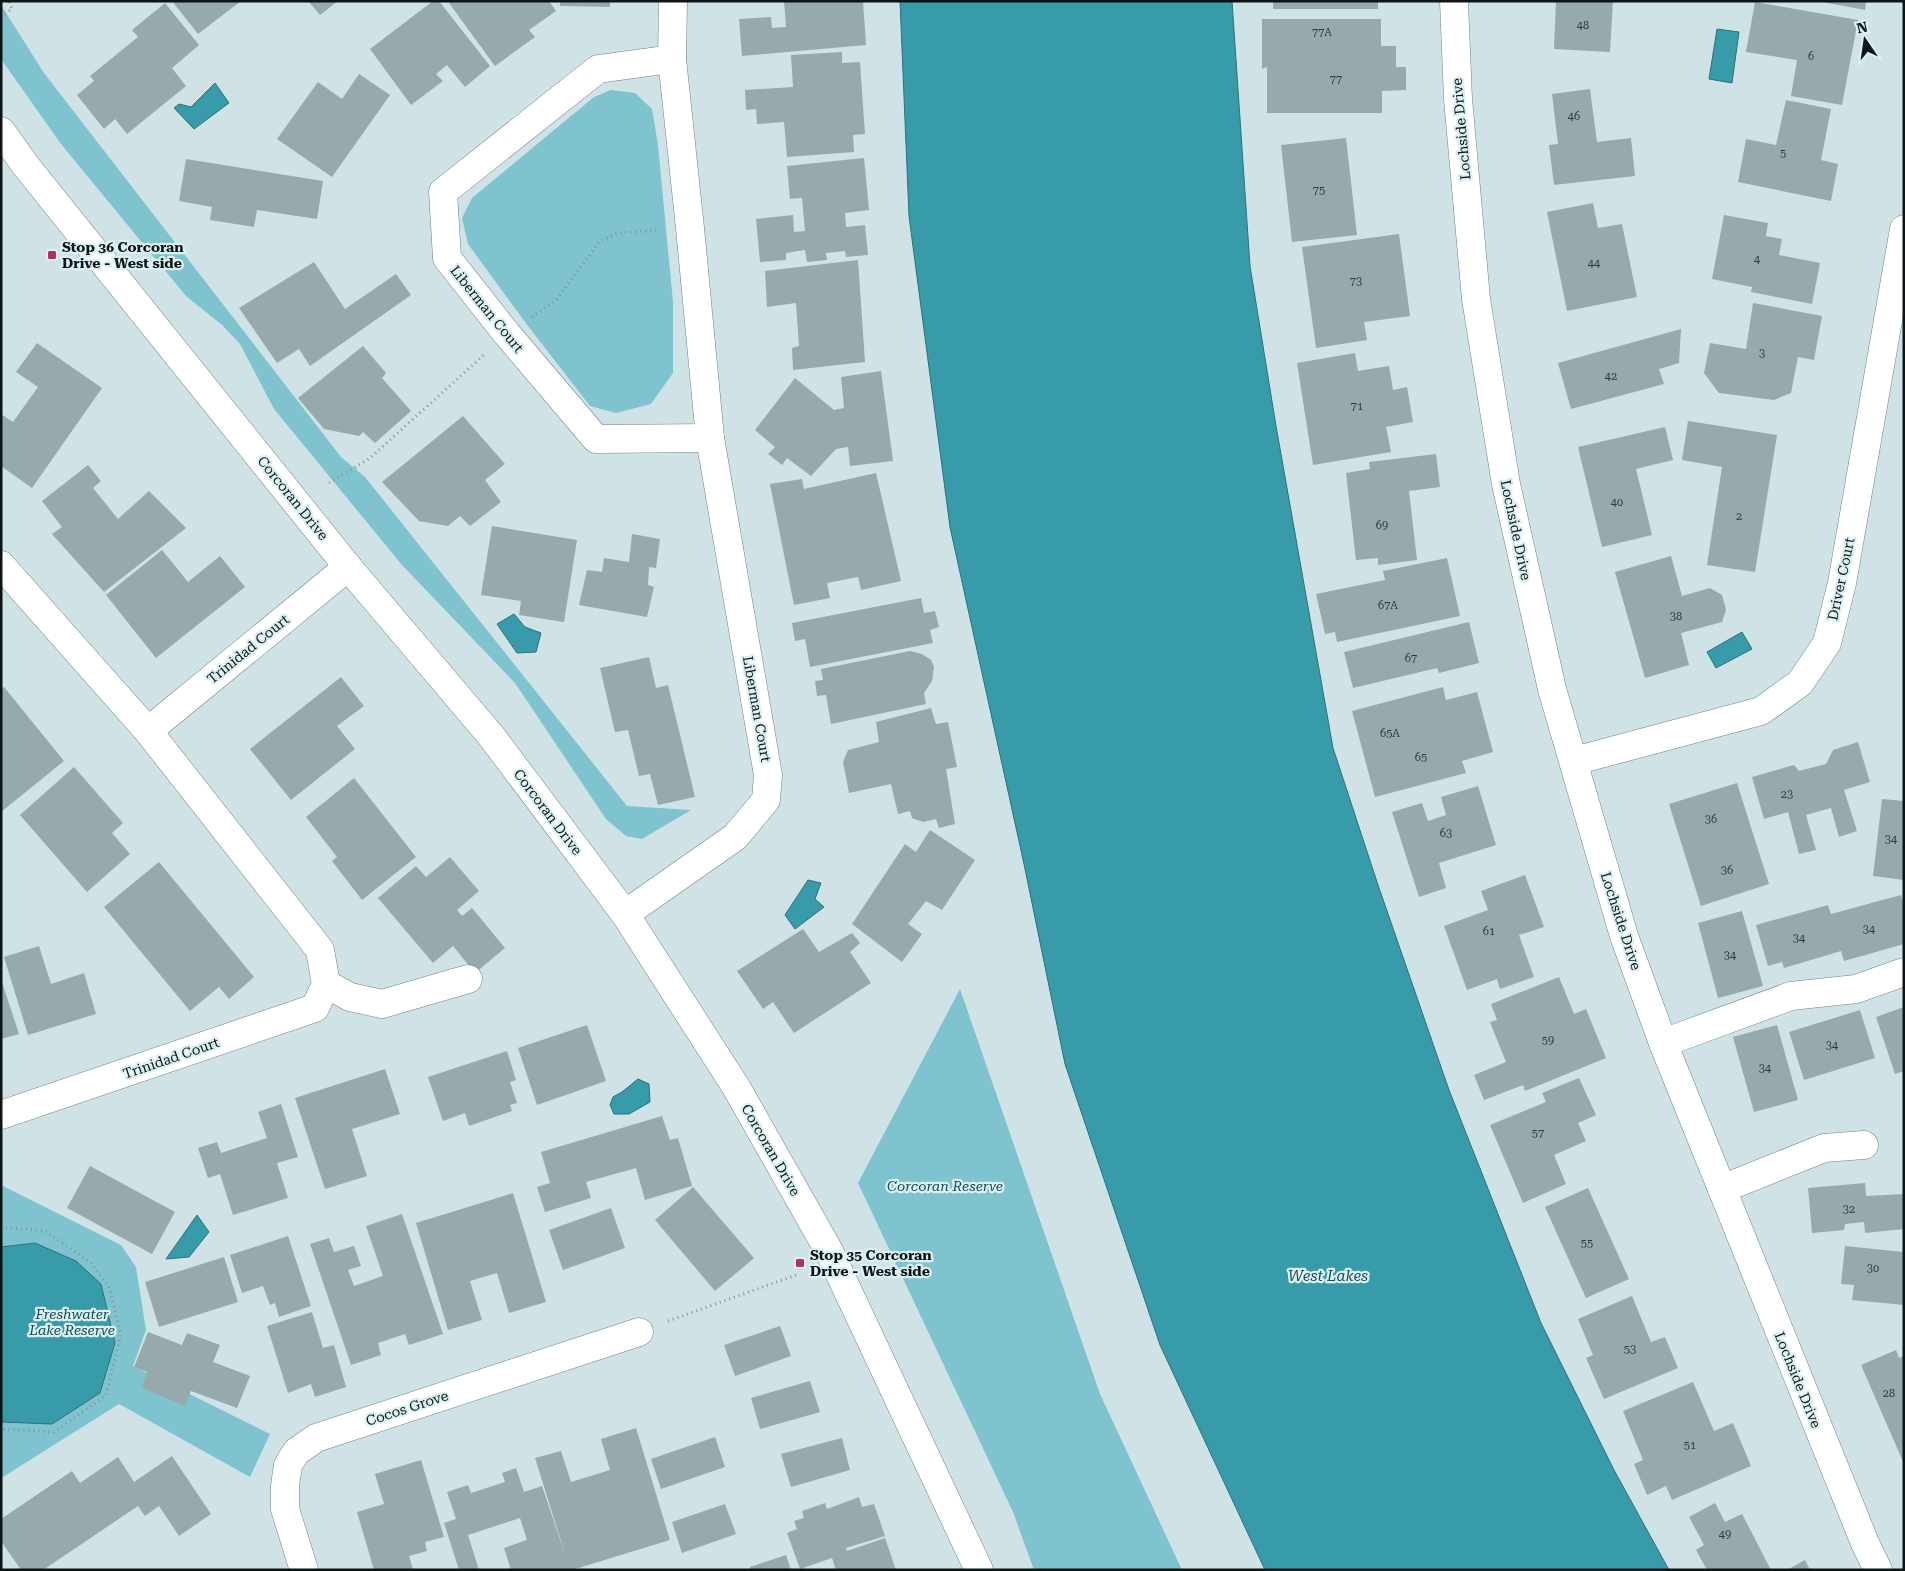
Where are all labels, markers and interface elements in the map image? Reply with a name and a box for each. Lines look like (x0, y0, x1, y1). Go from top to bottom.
north arrow (1840, 15, 1890, 65)
text: N (1855, 18, 1869, 36)
house number: 48 (1577, 19, 1589, 32)
house number: 77A (1312, 26, 1332, 39)
house number: 6 (1808, 50, 1814, 63)
house number: 77 (1330, 73, 1342, 86)
street label: Lochside Drive (1449, 77, 1473, 181)
house number: 46 (1568, 110, 1580, 123)
house number: 5 (1780, 147, 1786, 160)
house number: 75 (1313, 184, 1325, 197)
place label: Stop 36 Corcoran Drive - West side (62, 239, 184, 271)
marker: Stop 36 Corcoran Drive - West side (46, 249, 58, 261)
house number: 4 (1754, 253, 1761, 266)
house number: 44 (1588, 257, 1601, 270)
street label: Liberman Court (447, 262, 527, 356)
house number: 73 (1350, 275, 1362, 288)
house number: 3 (1759, 347, 1765, 360)
house number: 42 (1605, 370, 1617, 383)
house number: 71 (1351, 400, 1363, 413)
street label: Corcoran Drive (254, 453, 332, 543)
street label: Lochside Drive (1498, 478, 1535, 582)
house number: 40 (1611, 496, 1623, 509)
house number: 2 (1736, 510, 1742, 523)
house number: 69 (1376, 519, 1388, 532)
street label: Driver Court (1824, 536, 1858, 622)
house number: 67A (1378, 599, 1398, 612)
house number: 38 (1670, 610, 1682, 623)
street label: Trinidad Court (204, 611, 292, 687)
house number: 67 (1405, 652, 1417, 665)
street label: Liberman Court (740, 655, 774, 763)
house number: 65A (1380, 727, 1400, 740)
house number: 65 (1415, 751, 1427, 764)
street label: Corcoran Drive (511, 766, 586, 858)
house number: 23 (1781, 788, 1793, 801)
house number: 36 (1705, 813, 1717, 826)
house number: 63 (1440, 827, 1452, 840)
house number: 34 (1885, 833, 1898, 846)
house number: 36 (1721, 864, 1733, 877)
street label: Lochside Drive (1598, 870, 1644, 972)
house number: 34 (1863, 923, 1876, 936)
house number: 61 (1483, 925, 1495, 938)
house number: 34 (1793, 932, 1806, 945)
house number: 34 (1724, 949, 1737, 962)
street label: Trinidad Court (121, 1034, 221, 1082)
house number: 59 (1542, 1034, 1554, 1047)
house number: 34 (1826, 1039, 1839, 1052)
house number: 34 (1759, 1062, 1772, 1075)
street label: Corcoran Drive (738, 1101, 804, 1199)
house number: 57 (1532, 1127, 1544, 1140)
park label: Corcoran Reserve (887, 1178, 1003, 1194)
house number: 32 (1843, 1203, 1855, 1216)
house number: 55 (1581, 1237, 1593, 1250)
place label: Stop 35 Corcoran Drive - West side (810, 1247, 932, 1279)
marker: Stop 35 Corcoran Drive - West side (794, 1257, 806, 1269)
house number: 30 (1867, 1262, 1879, 1275)
water label: West Lakes (1288, 1267, 1368, 1285)
park label: Freshwater Lake Reserve (28, 1306, 115, 1338)
street label: Lochside Drive (1771, 1330, 1825, 1431)
house number: 53 (1624, 1343, 1636, 1356)
street label: Cocos Grove (364, 1387, 451, 1429)
house number: 28 (1883, 1387, 1895, 1400)
house number: 51 (1684, 1439, 1696, 1452)
house number: 49 (1719, 1528, 1731, 1541)

